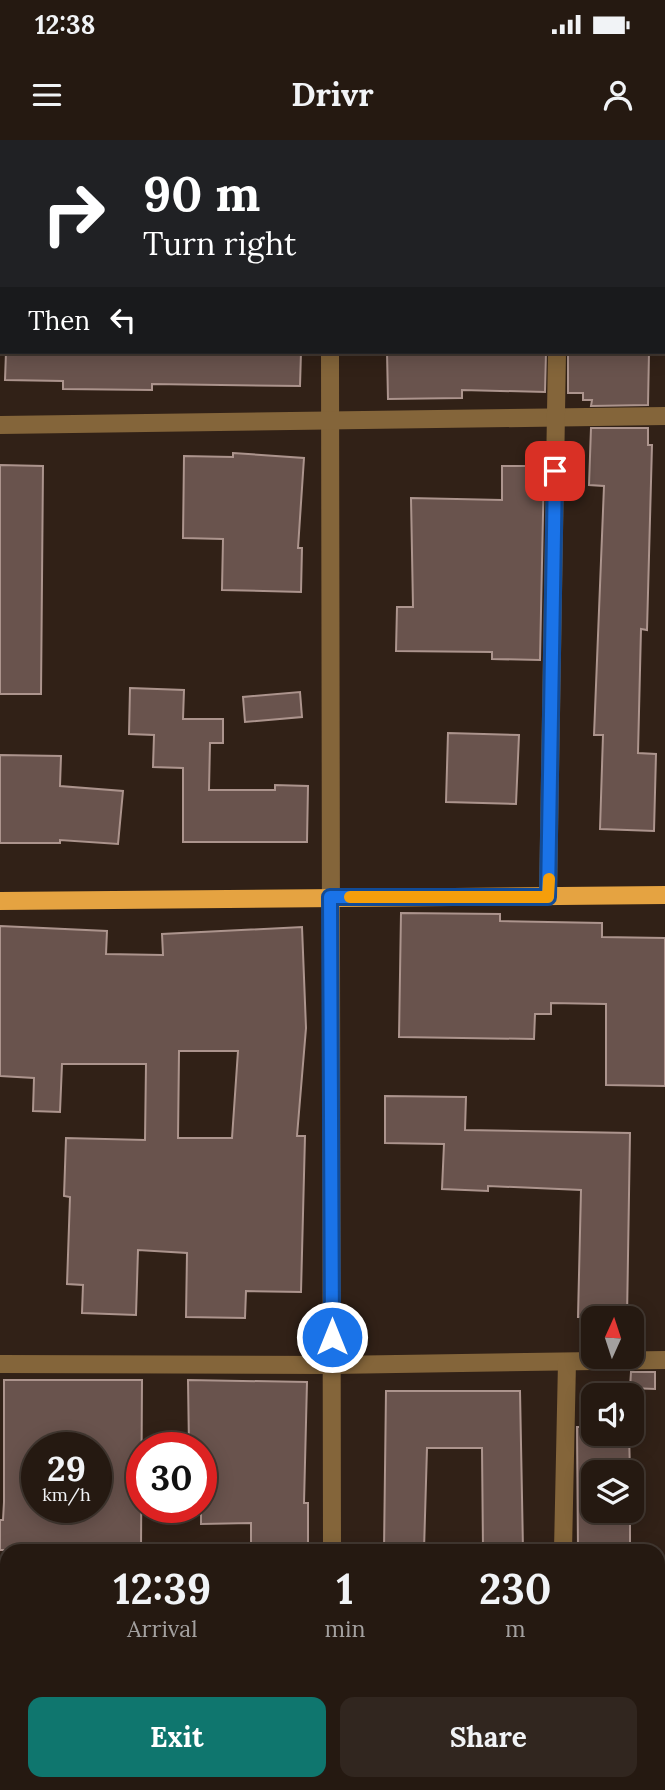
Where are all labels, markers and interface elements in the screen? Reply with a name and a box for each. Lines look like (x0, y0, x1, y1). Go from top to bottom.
text: 12:38 (35, 8, 95, 41)
text: Drivr (291, 74, 374, 115)
icon: menu (28, 76, 66, 114)
icon: person (599, 76, 637, 114)
text: 90 m (143, 162, 260, 224)
icon: right (28, 168, 119, 259)
text: Turn right (143, 223, 296, 264)
icon: left (104, 301, 142, 339)
text: Then (28, 304, 90, 337)
pin (525, 441, 585, 501)
icon: arrive (536, 452, 574, 490)
position arrow (295, 1300, 369, 1374)
north arrow (581, 1306, 644, 1368)
map controls (581, 1306, 644, 1523)
button: sound (581, 1383, 644, 1446)
speed limit sign: 30 (126, 1432, 217, 1523)
text: 29 (47, 1446, 86, 1491)
button: layers (581, 1460, 644, 1523)
text: km/h (42, 1483, 91, 1506)
text: 12:39 (113, 1562, 211, 1616)
text: 1 (336, 1562, 354, 1616)
text: 230 (479, 1562, 552, 1616)
text: Arrival (127, 1614, 197, 1643)
text: min (325, 1614, 366, 1643)
text: m (505, 1614, 526, 1643)
button: Exit (28, 1697, 326, 1777)
button: Share (340, 1697, 637, 1777)

